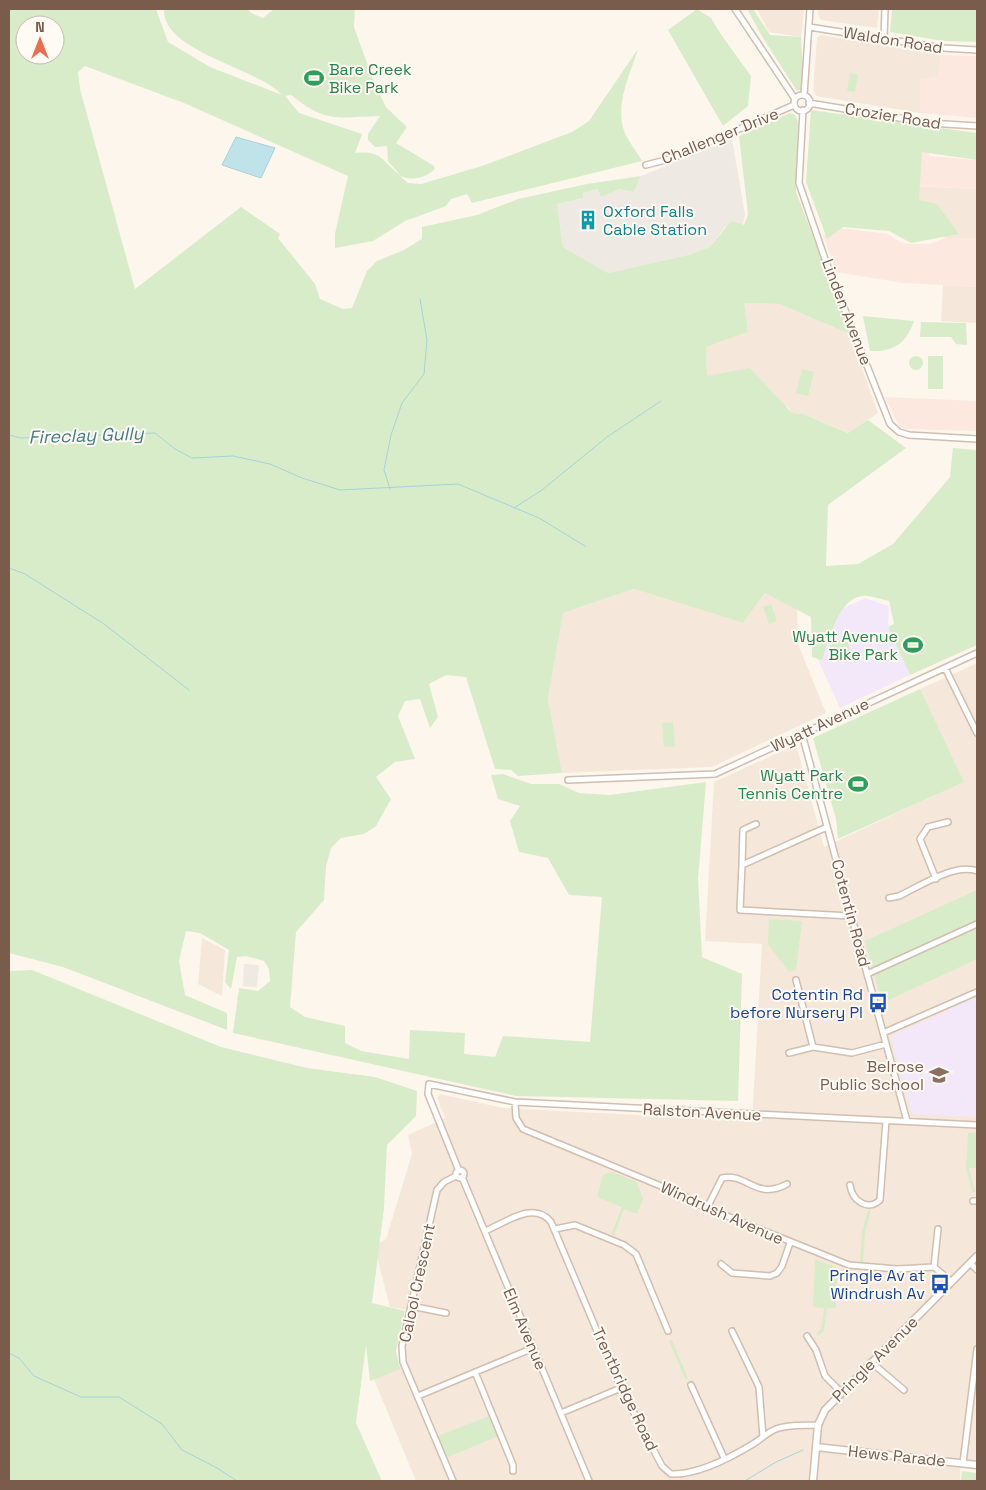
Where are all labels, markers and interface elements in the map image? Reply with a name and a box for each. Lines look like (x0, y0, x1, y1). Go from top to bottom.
north arrow (15, 15, 65, 65)
text: N (35, 18, 45, 36)
street label: Waldon Road (842, 22, 944, 58)
place label: Bare Creek Bike Park (329, 59, 412, 98)
sports icon: Bare Creek Bike Park (303, 67, 325, 89)
street label: Crozier Road (844, 98, 942, 134)
street label: Challenger Drive (658, 103, 782, 169)
place label: Oxford Falls Cable Station (603, 201, 707, 240)
building icon: Oxford Falls Cable Station (577, 209, 599, 231)
street label: Linden Avenue (817, 256, 877, 368)
water label: Fireclay Gully (28, 421, 145, 448)
place label: Wyatt Avenue Bike Park (792, 626, 898, 665)
sports icon: Wyatt Avenue Bike Park (902, 634, 924, 656)
street label: Wyatt Avenue (768, 693, 872, 757)
place label: Wyatt Park Tennis Centre (738, 765, 843, 804)
sports icon: Wyatt Park Tennis Centre (847, 773, 869, 795)
street label: Cotentin Road (827, 857, 875, 969)
place label: Cotentin Rd before Nursery Pl (730, 984, 863, 1023)
bus stop icon: Cotentin Rd before Nursery Pl (867, 992, 889, 1014)
place label: Belrose Public School (820, 1056, 924, 1095)
school or university icon: Belrose Public School (928, 1064, 950, 1086)
street label: Ralston Avenue (642, 1098, 762, 1126)
street label: Windrush Avenue (657, 1176, 787, 1250)
street label: Calool Crescent (394, 1222, 440, 1344)
place label: Pringle Av at Windrush Av (829, 1265, 925, 1304)
bus stop icon: Pringle Av at Windrush Av (929, 1273, 951, 1295)
street label: Elm Avenue (498, 1285, 552, 1373)
street label: Pringle Avenue (827, 1311, 923, 1407)
street label: Trentbridge Road (587, 1324, 663, 1454)
street label: Hews Parade (847, 1440, 947, 1472)

